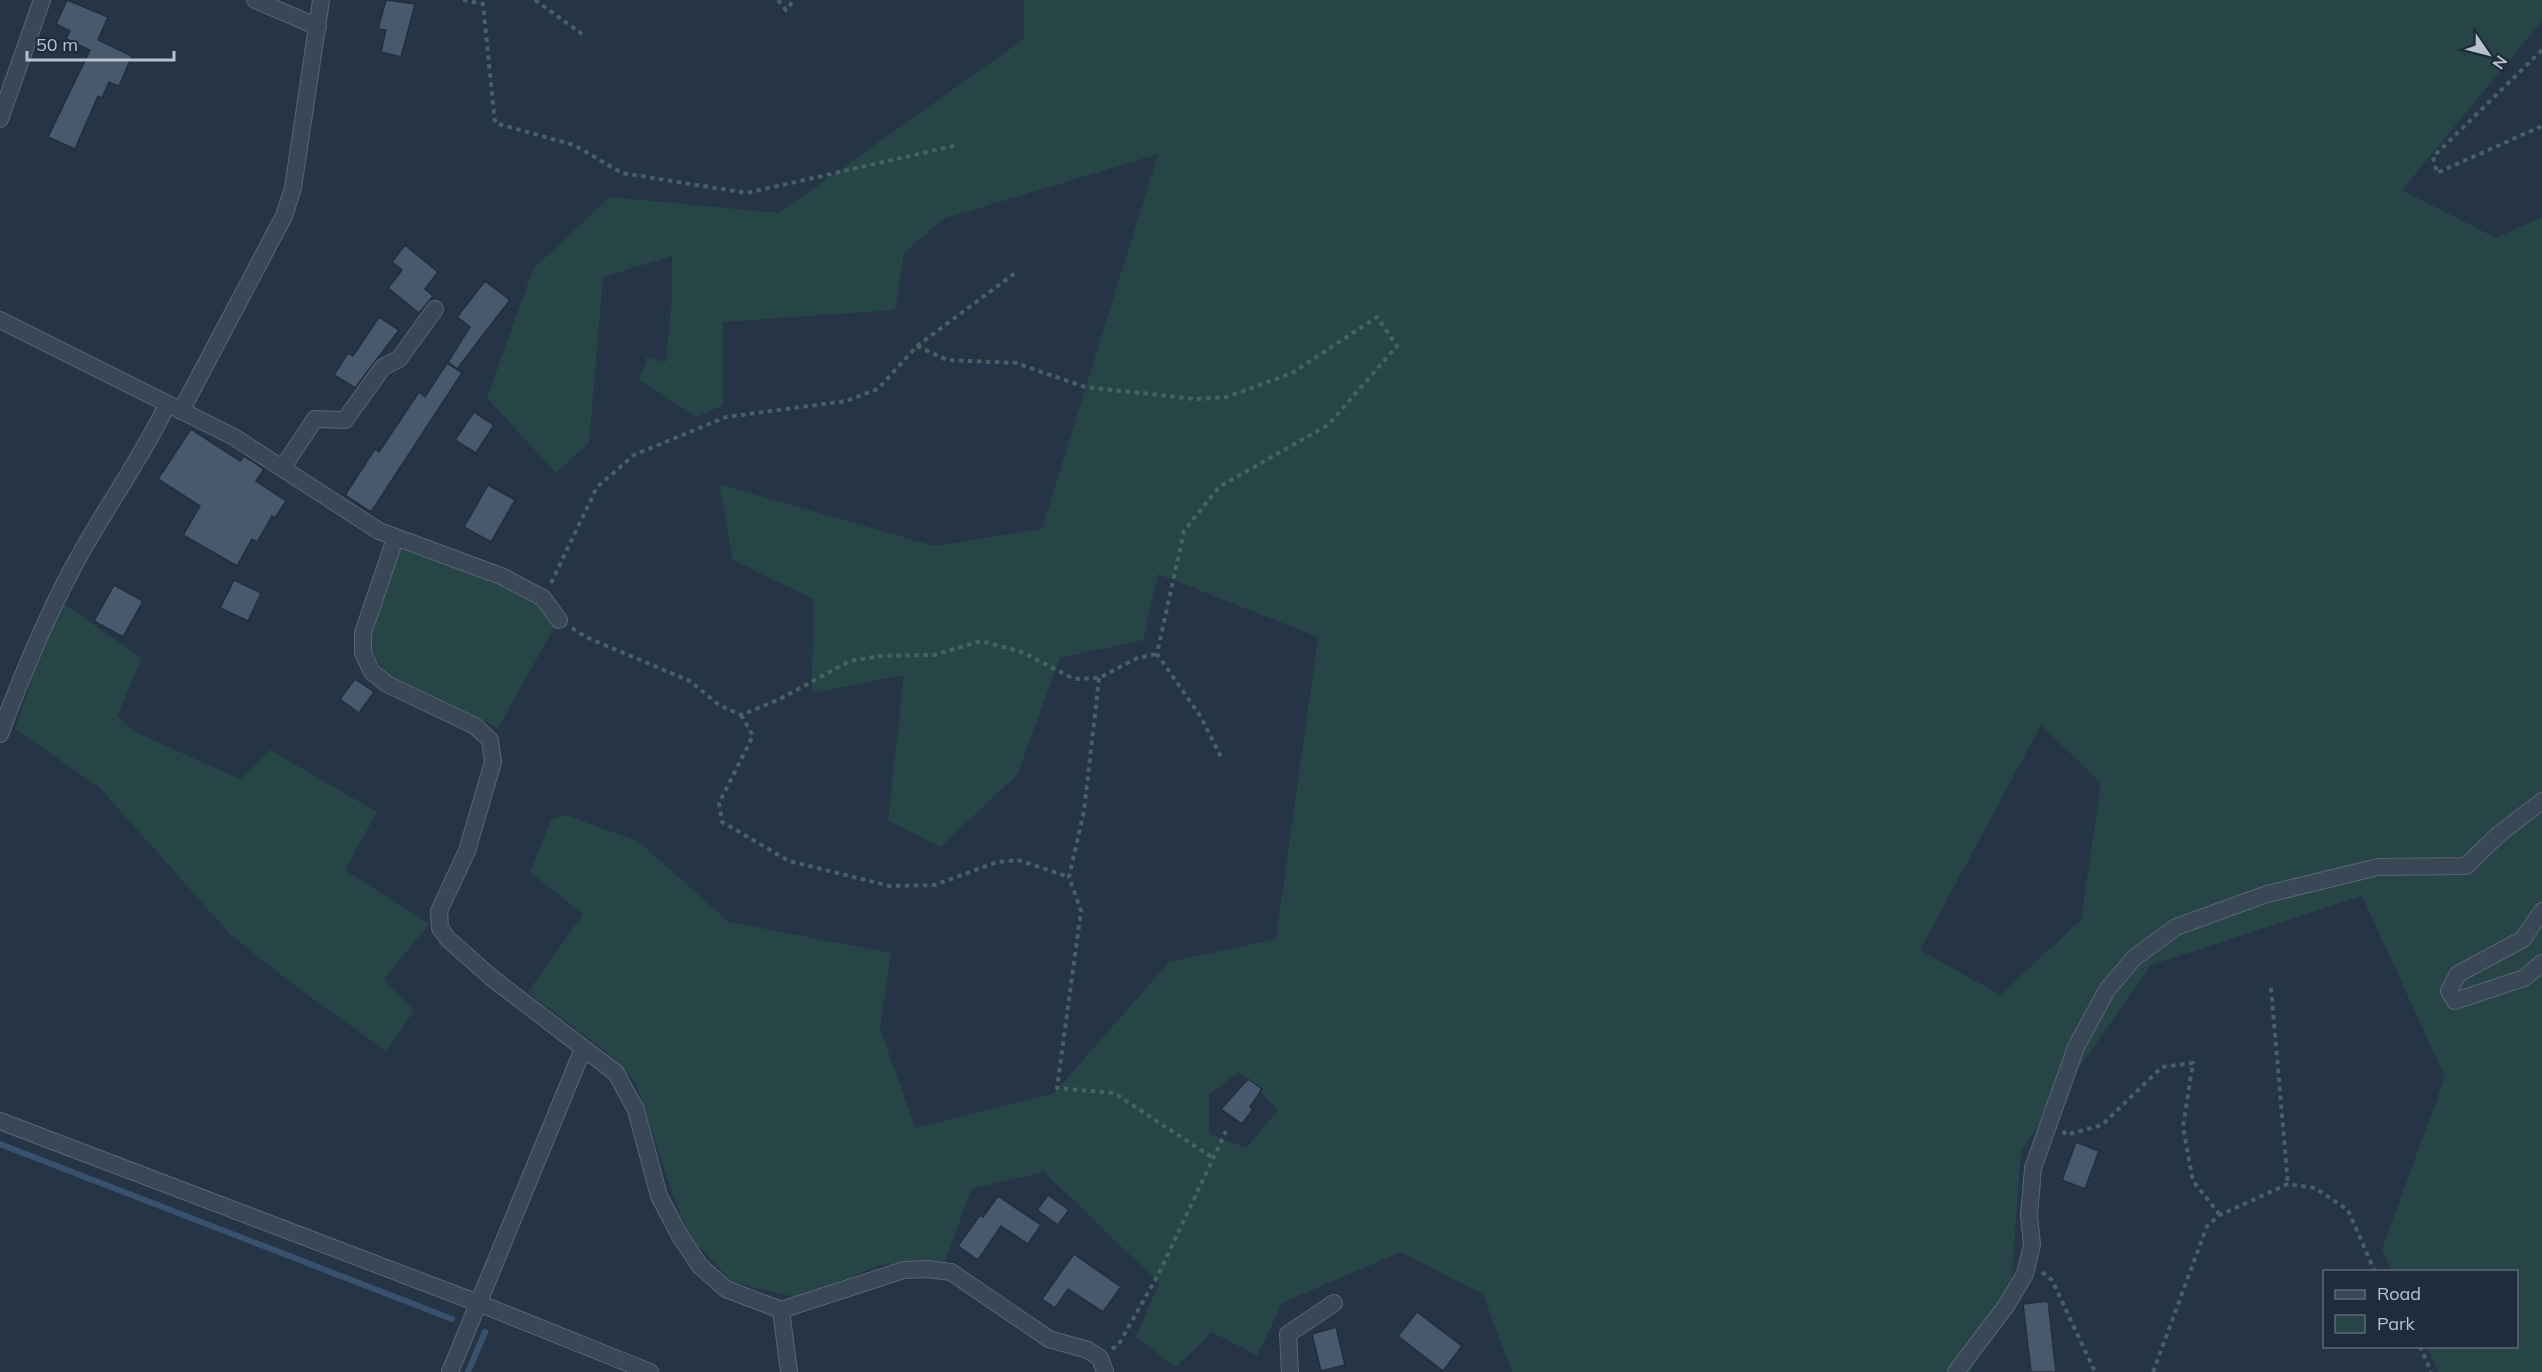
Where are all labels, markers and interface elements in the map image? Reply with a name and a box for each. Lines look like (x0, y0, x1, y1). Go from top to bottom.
scale bar (27, 24, 174, 62)
north arrow (2458, 24, 2518, 84)
text: 50 m (36, 33, 78, 56)
text: N (2489, 52, 2512, 73)
legend (2323, 1270, 2518, 1348)
text: Road (2377, 1282, 2421, 1305)
text: Park (2377, 1312, 2416, 1335)

